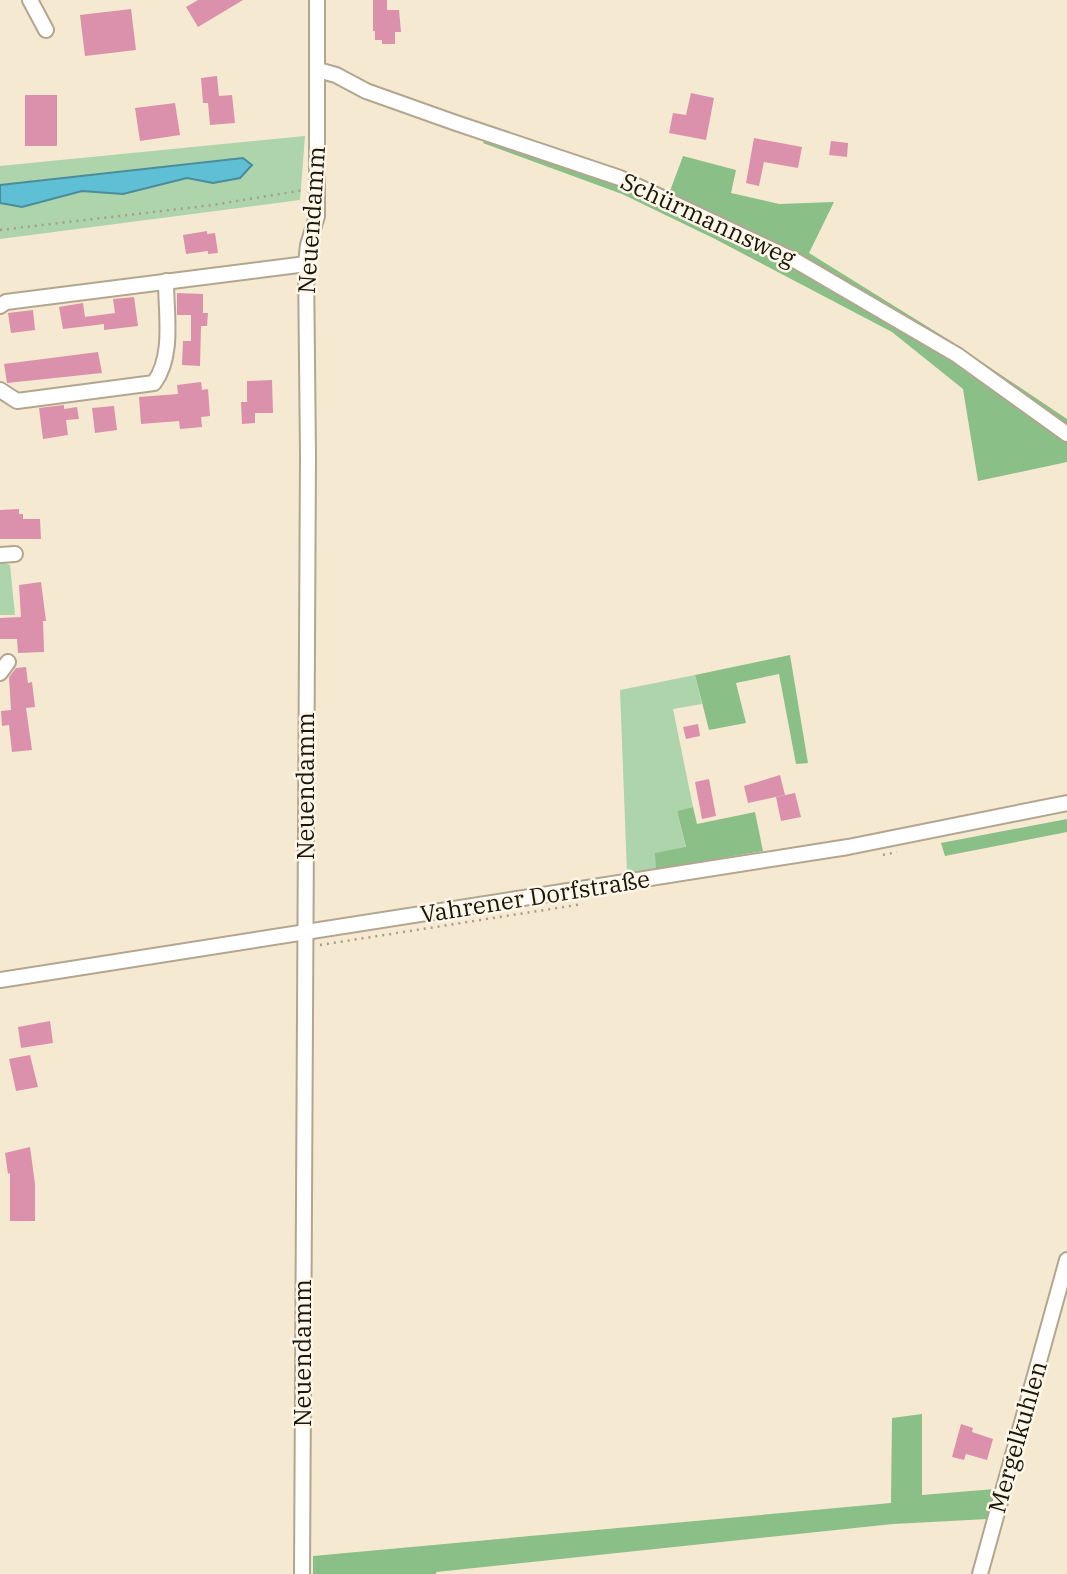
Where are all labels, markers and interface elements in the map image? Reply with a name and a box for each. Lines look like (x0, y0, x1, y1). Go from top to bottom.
street label: Neuendamm (290, 145, 332, 295)
street label: Schürmannsweg (616, 165, 801, 274)
street label: Neuendamm (289, 712, 321, 860)
street label: Vahrener Dorfstraße (418, 862, 652, 930)
street label: Neuendamm (286, 1279, 318, 1427)
street label: Mergelkuhlen (980, 1357, 1054, 1516)

